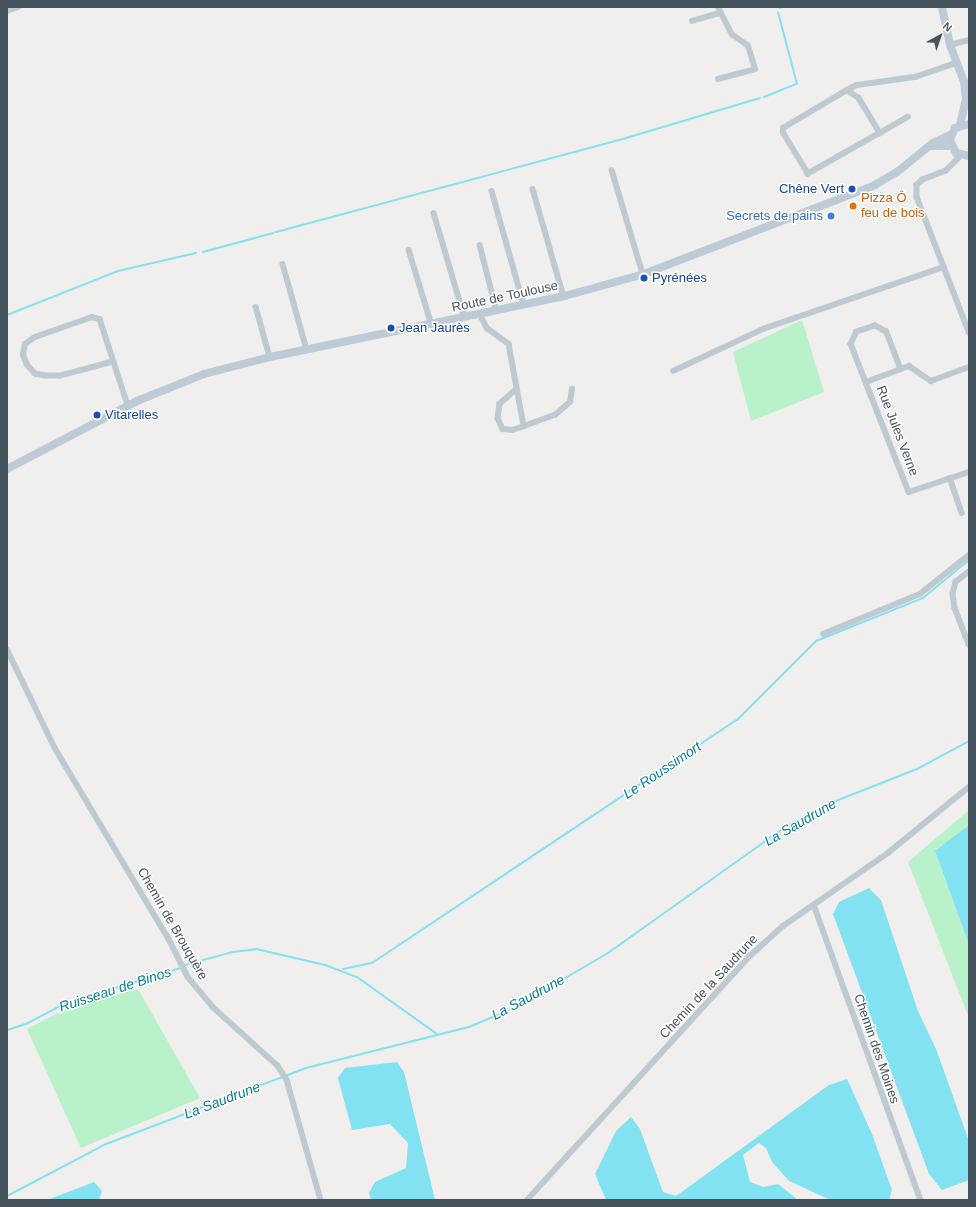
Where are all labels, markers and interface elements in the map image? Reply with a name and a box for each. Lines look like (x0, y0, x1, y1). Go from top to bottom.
north arrow (920, 16, 960, 56)
text: N (941, 20, 955, 34)
place label: Chêne Vert (779, 181, 844, 197)
marker: Chêne Vert (847, 184, 857, 194)
place label: Pizza Ô feu de bois (861, 191, 925, 222)
marker: Pizza Ô feu de bois (848, 201, 858, 211)
place label: Secrets de pains (726, 208, 823, 224)
marker: Secrets de pains (826, 211, 836, 221)
place label: Pyrénées (652, 270, 707, 286)
marker: Pyrénées (639, 273, 649, 283)
street label: Route de Toulouse (450, 278, 560, 316)
place label: Jean Jaurès (399, 320, 470, 336)
marker: Jean Jaurès (386, 323, 396, 333)
street label: Rue Jules Verne (873, 384, 921, 478)
place label: Vitarelles (105, 407, 158, 423)
marker: Vitarelles (92, 410, 102, 420)
water label: Le Roussimort (620, 738, 704, 802)
water label: La Saudrune (761, 795, 839, 849)
street label: Chemin de Brouquère (133, 865, 211, 983)
street label: Chemin de la Saudrune (657, 932, 761, 1042)
water label: Ruisseau de Binos (57, 963, 173, 1015)
water label: La Saudrune (489, 971, 567, 1023)
street label: Chemin des Moines (850, 992, 902, 1106)
water label: La Saudrune (182, 1078, 262, 1122)

